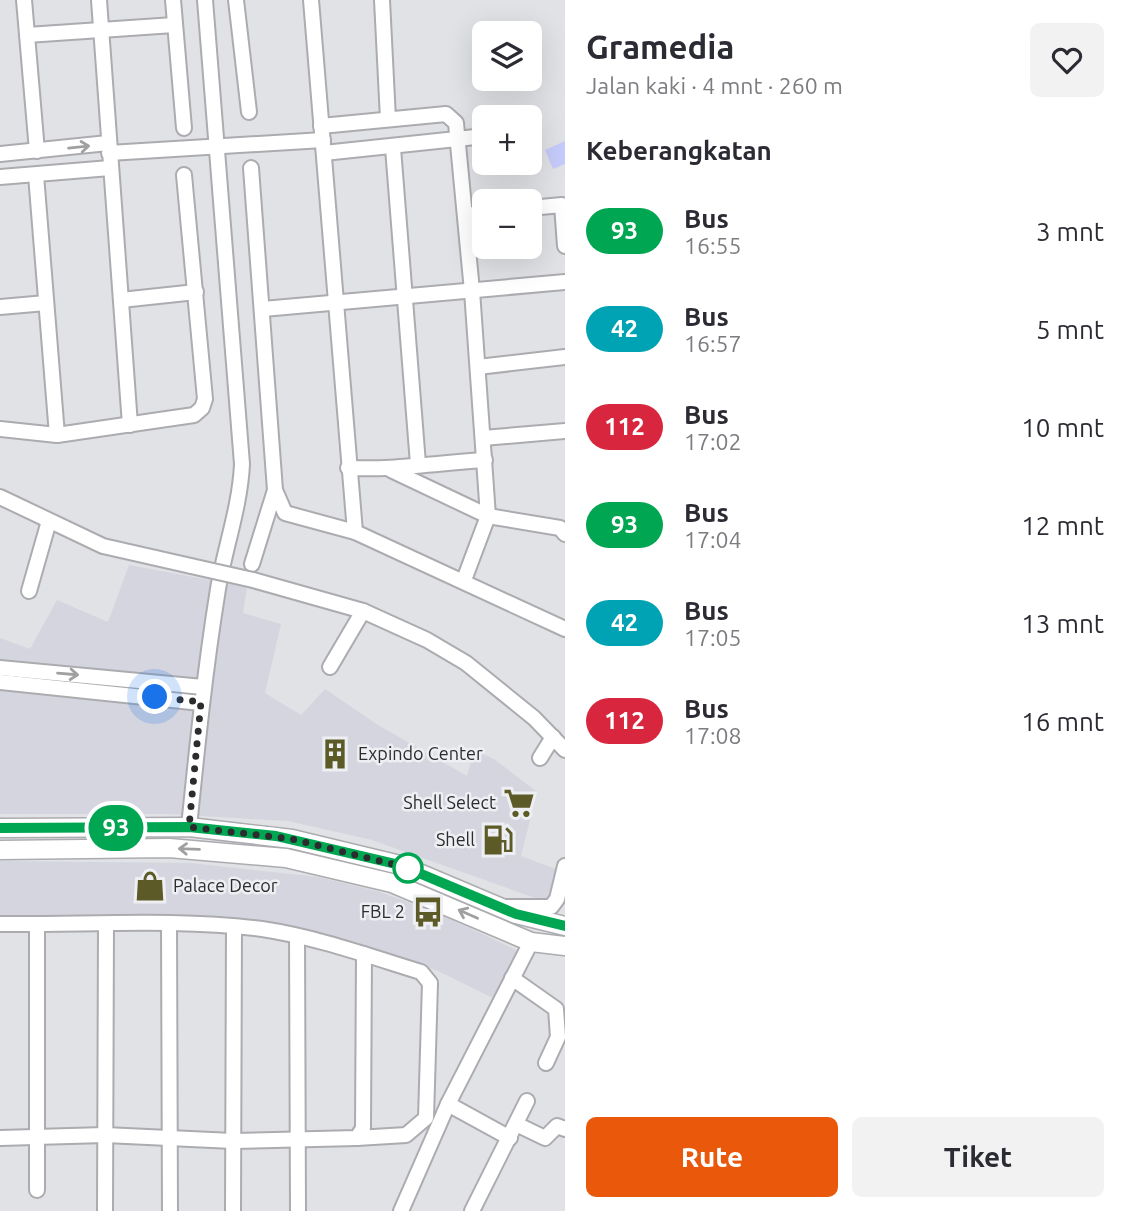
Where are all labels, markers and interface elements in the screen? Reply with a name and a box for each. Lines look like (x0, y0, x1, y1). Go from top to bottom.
map controls (472, 21, 542, 259)
button: layers (472, 21, 542, 91)
button: heart (1030, 23, 1104, 97)
text: Gramedia (586, 28, 734, 65)
text: Jalan kaki · 4 mnt · 260 m (586, 73, 843, 98)
button: + (472, 105, 542, 175)
text: Keberangkatan (586, 136, 772, 165)
one-way arrow (67, 140, 89, 153)
button: − (472, 189, 542, 259)
text: Bus (684, 204, 729, 233)
text: 93 (611, 217, 638, 244)
text: 3 mnt (1036, 217, 1104, 246)
text: 16:55 (684, 233, 742, 258)
text: Bus (684, 302, 729, 331)
text: 42 (611, 315, 638, 342)
text: 5 mnt (1036, 315, 1104, 344)
text: 16:57 (684, 331, 742, 356)
text: Bus (684, 400, 729, 429)
text: 112 (604, 413, 645, 440)
text: 10 mnt (1021, 413, 1104, 442)
text: 17:02 (684, 429, 742, 454)
text: Bus (684, 498, 729, 527)
text: 93 (611, 511, 638, 538)
text: 12 mnt (1021, 511, 1104, 540)
text: 17:04 (684, 527, 742, 552)
text: Bus (684, 596, 729, 625)
text: 42 (611, 609, 638, 636)
text: 13 mnt (1021, 609, 1104, 638)
text: 17:05 (684, 625, 742, 650)
one-way arrow (56, 668, 79, 681)
your location (137, 679, 172, 714)
text: Bus (684, 694, 729, 723)
text: 112 (604, 707, 645, 734)
text: 16 mnt (1021, 707, 1104, 736)
text: 17:08 (684, 723, 742, 748)
building icon: Expindo Center (318, 737, 352, 771)
place label: Expindo Center (358, 743, 483, 763)
supermarket icon: Shell Select (502, 786, 536, 820)
place label: Shell Select (403, 792, 496, 812)
line badge: 93 (85, 805, 148, 851)
text: 93 (102, 814, 130, 841)
fuel station icon: Shell (481, 823, 515, 857)
place label: Shell (436, 829, 475, 849)
one-way arrow (178, 842, 201, 856)
unlabelled marker (393, 853, 423, 883)
shop icon: Palace Decor (133, 869, 167, 903)
place label: Palace Decor (173, 875, 278, 895)
bus stop icon: FBL 2 (411, 895, 445, 929)
place label: FBL 2 (361, 901, 405, 921)
one-way arrow (458, 907, 480, 920)
button: Rute (586, 1117, 838, 1197)
button: Tiket (852, 1117, 1104, 1197)

